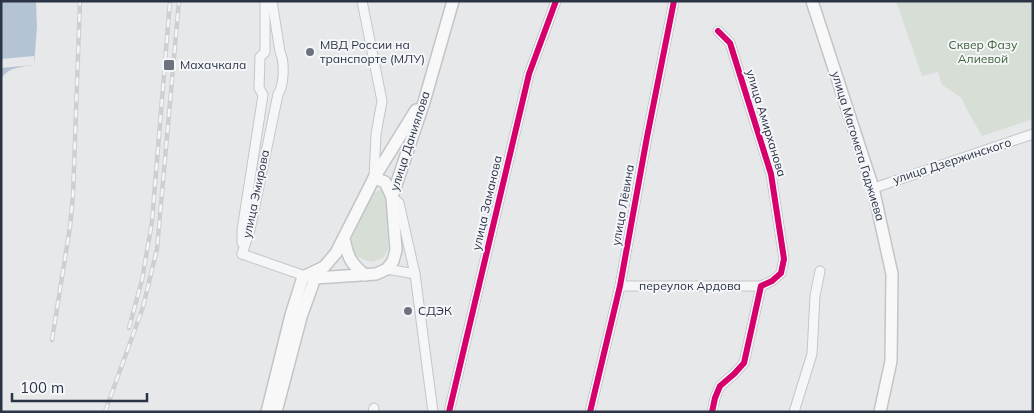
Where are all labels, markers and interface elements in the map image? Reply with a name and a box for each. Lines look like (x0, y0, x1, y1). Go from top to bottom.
place label: МВД России на транспорте (МЛУ) (320, 37, 425, 66)
park label: Сквер Фазу Алиевой (949, 37, 1018, 66)
marker: МВД России на транспорте (МЛУ) (304, 46, 316, 58)
place label: Махачкала (180, 57, 246, 72)
marker: Махачкала (162, 58, 176, 72)
street label: улица Амирханова (743, 67, 790, 178)
street label: улица Магомета Гаджиева (829, 69, 888, 223)
street label: улица Даниялова (386, 89, 433, 193)
street label: улица Дзержинского (891, 134, 1013, 187)
street label: улица Эмирова (239, 148, 272, 239)
street label: улица Заманова (468, 154, 505, 252)
street label: улица Лёвина (608, 163, 637, 247)
street label: переулок Ардова (639, 278, 741, 293)
place label: СДЭК (418, 303, 452, 318)
marker: СДЭК (402, 305, 414, 317)
scale bar (12, 370, 148, 402)
text: 100 m (20, 378, 64, 397)

